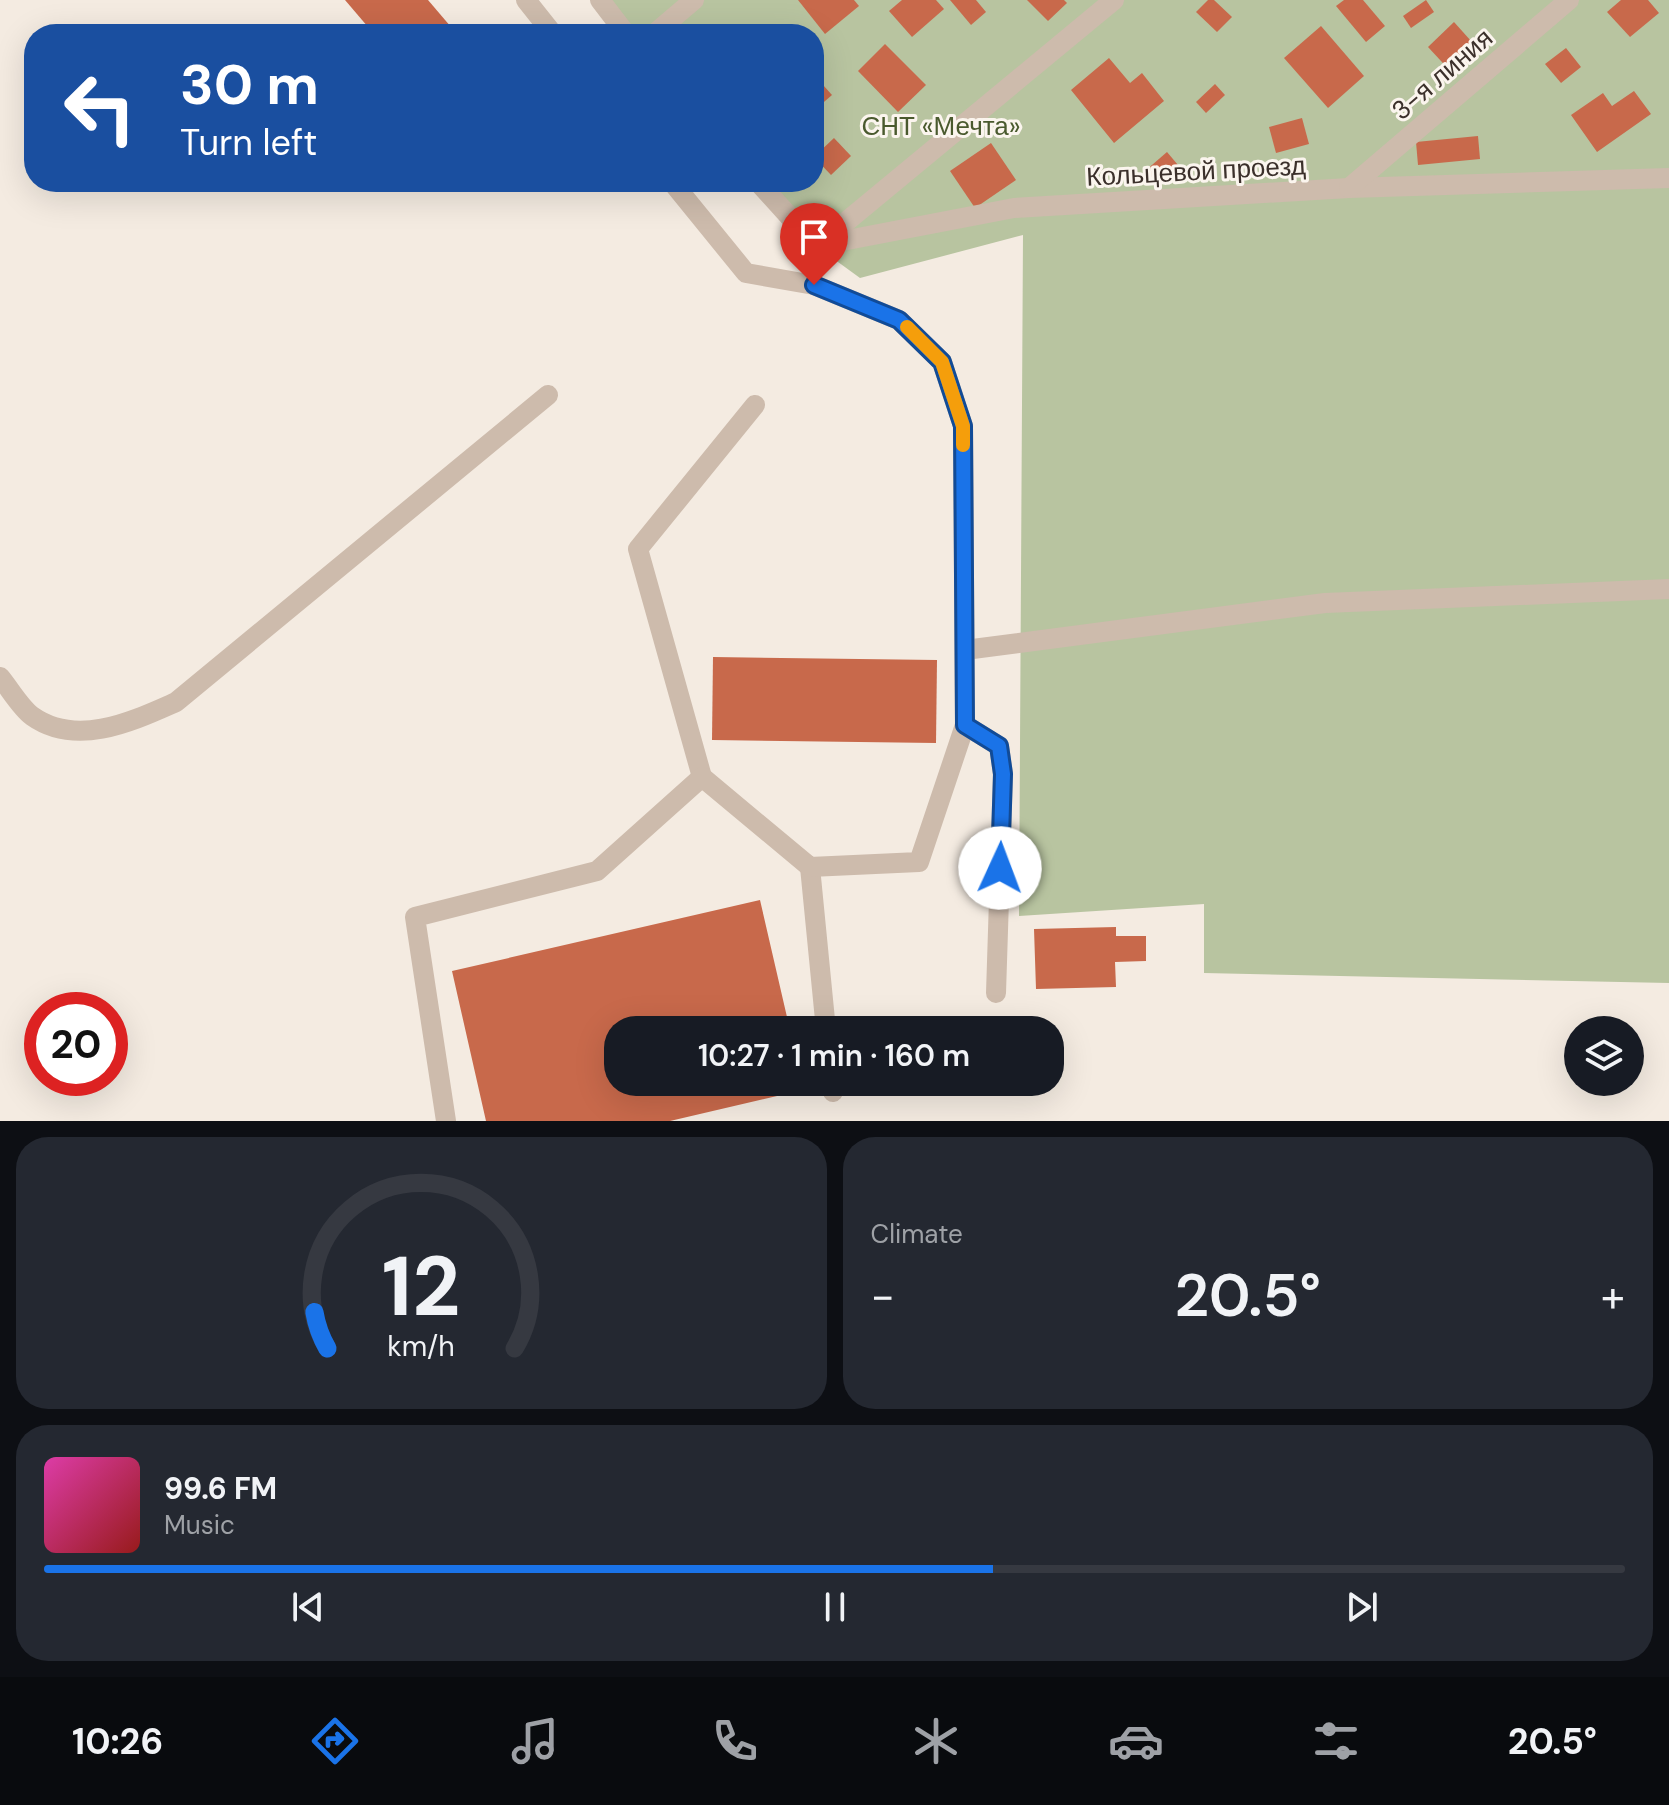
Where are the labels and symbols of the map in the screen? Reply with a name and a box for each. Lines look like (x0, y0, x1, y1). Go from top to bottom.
street label: 3-я линия (1384, 21, 1500, 127)
park label: СНТ «Мечта» (861, 109, 1021, 143)
street label: Кольцевой проезд (1085, 148, 1307, 194)
pin (780, 203, 848, 285)
position arrow (958, 826, 1042, 910)
speed limit sign: 20 (24, 992, 128, 1096)

